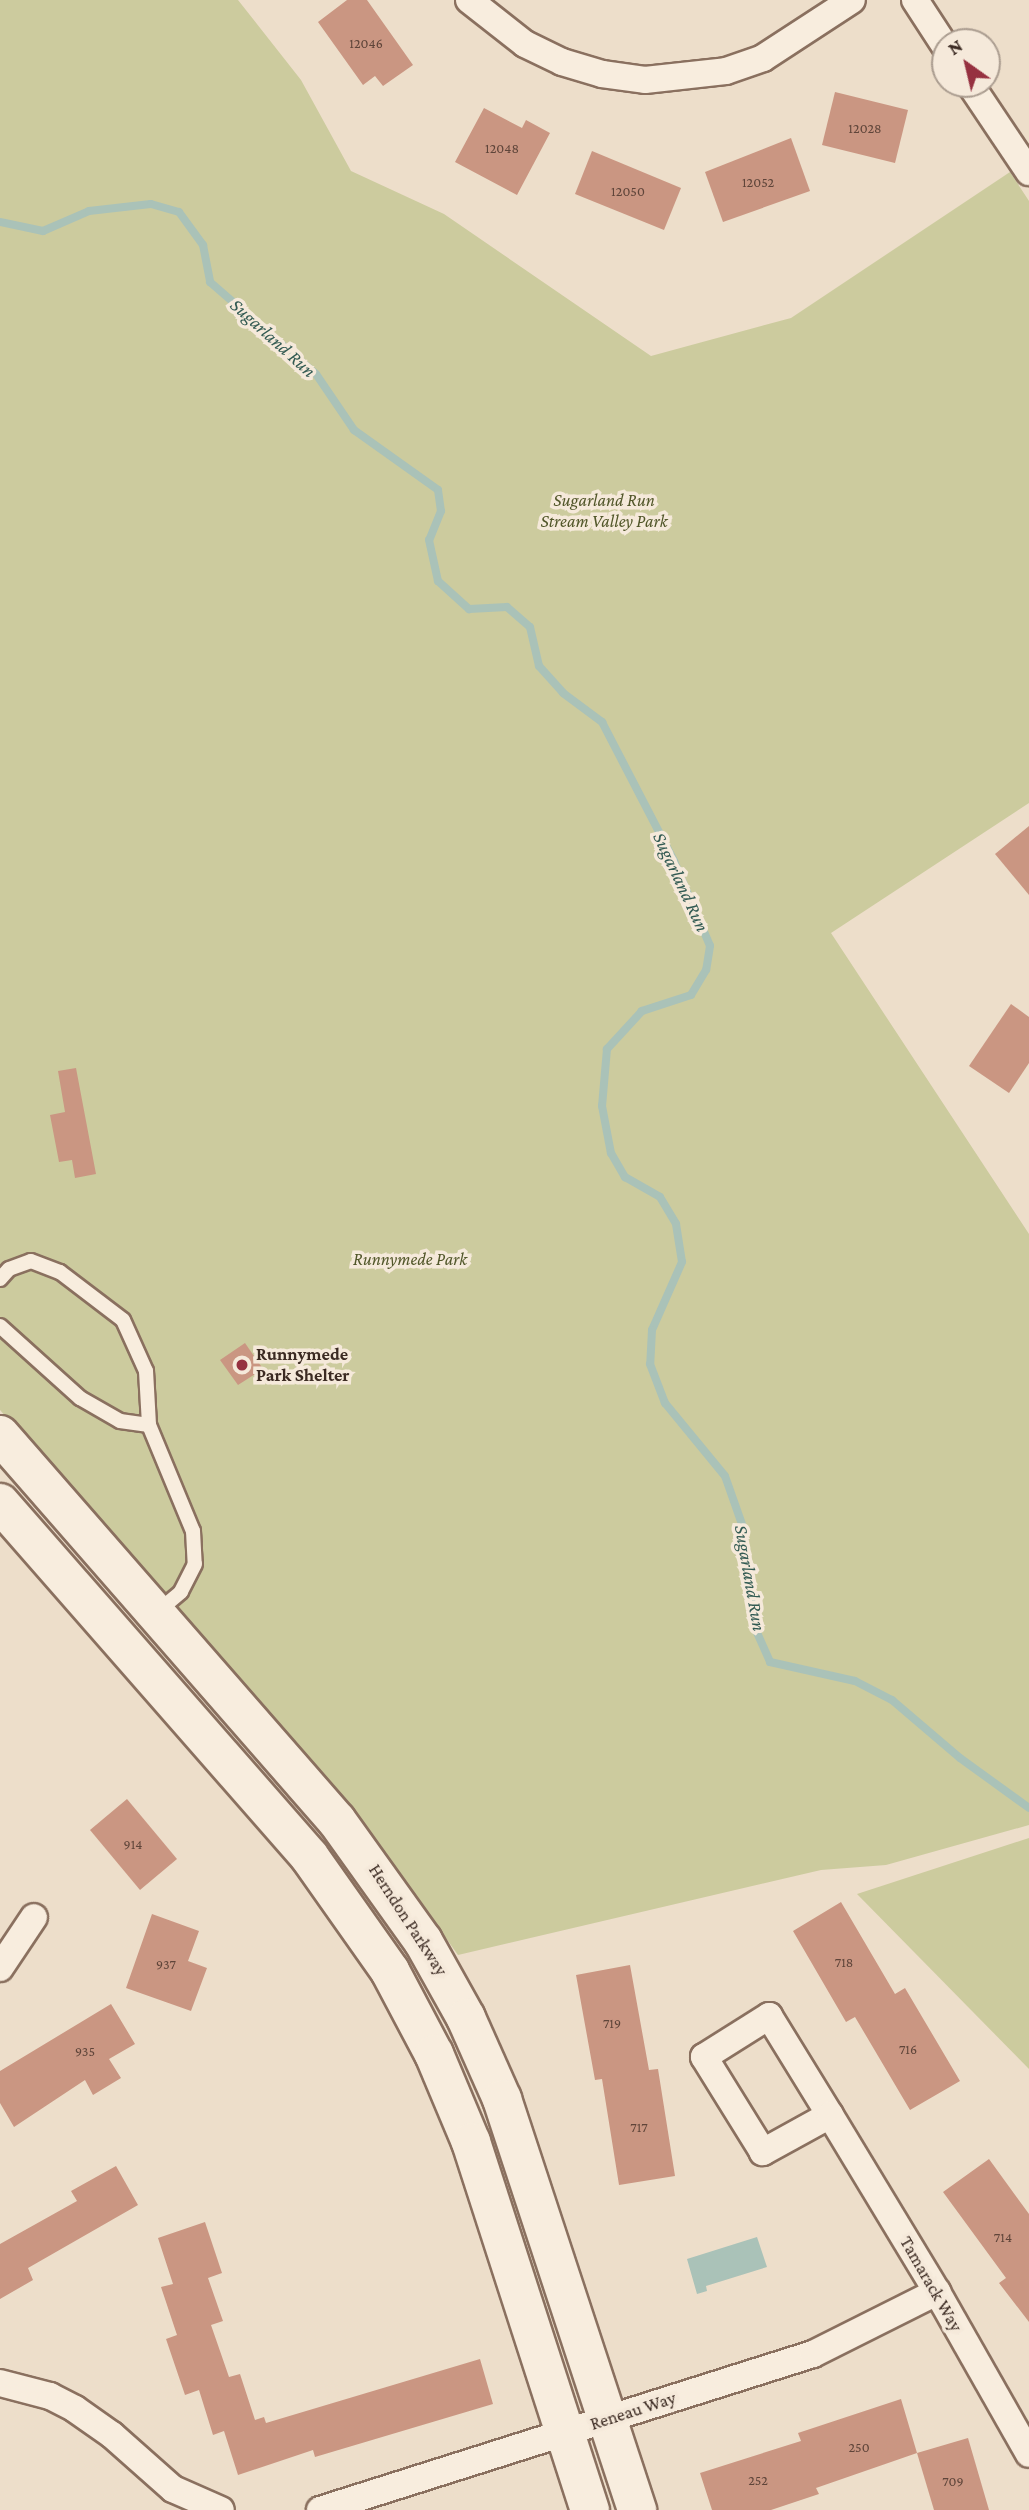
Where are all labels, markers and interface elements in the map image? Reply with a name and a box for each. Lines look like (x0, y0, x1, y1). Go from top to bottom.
north arrow (931, 28, 1001, 98)
house number: 12046 (349, 35, 383, 51)
text: N (944, 35, 966, 59)
house number: 12028 (848, 120, 882, 136)
house number: 12048 (485, 140, 519, 156)
house number: 12052 (742, 174, 774, 190)
house number: 12050 (611, 183, 645, 199)
water label: Sugarland Run (226, 294, 320, 382)
park label: Sugarland Run Stream Valley Park (540, 490, 668, 532)
water label: Sugarland Run (648, 829, 714, 935)
park label: Runnymede Park (353, 1248, 467, 1270)
place label: Runnymede Park Shelter (256, 1344, 350, 1386)
marker: Runnymede Park Shelter (234, 1357, 250, 1373)
water label: Sugarland Run (729, 1523, 771, 1633)
house number: 914 (124, 1836, 142, 1852)
street label: Herndon Parkway (364, 1860, 452, 1980)
house number: 718 (835, 1954, 853, 1970)
house number: 937 (156, 1956, 176, 1972)
house number: 719 (603, 2015, 621, 2031)
house number: 716 (899, 2041, 917, 2057)
house number: 935 (75, 2043, 95, 2059)
house number: 717 (630, 2119, 648, 2135)
house number: 714 (994, 2229, 1012, 2245)
street label: Tamarack Way (895, 2233, 967, 2335)
street label: Reneau Way (587, 2387, 679, 2435)
house number: 250 (848, 2439, 870, 2455)
house number: 252 (748, 2472, 768, 2488)
house number: 709 (942, 2473, 964, 2489)

